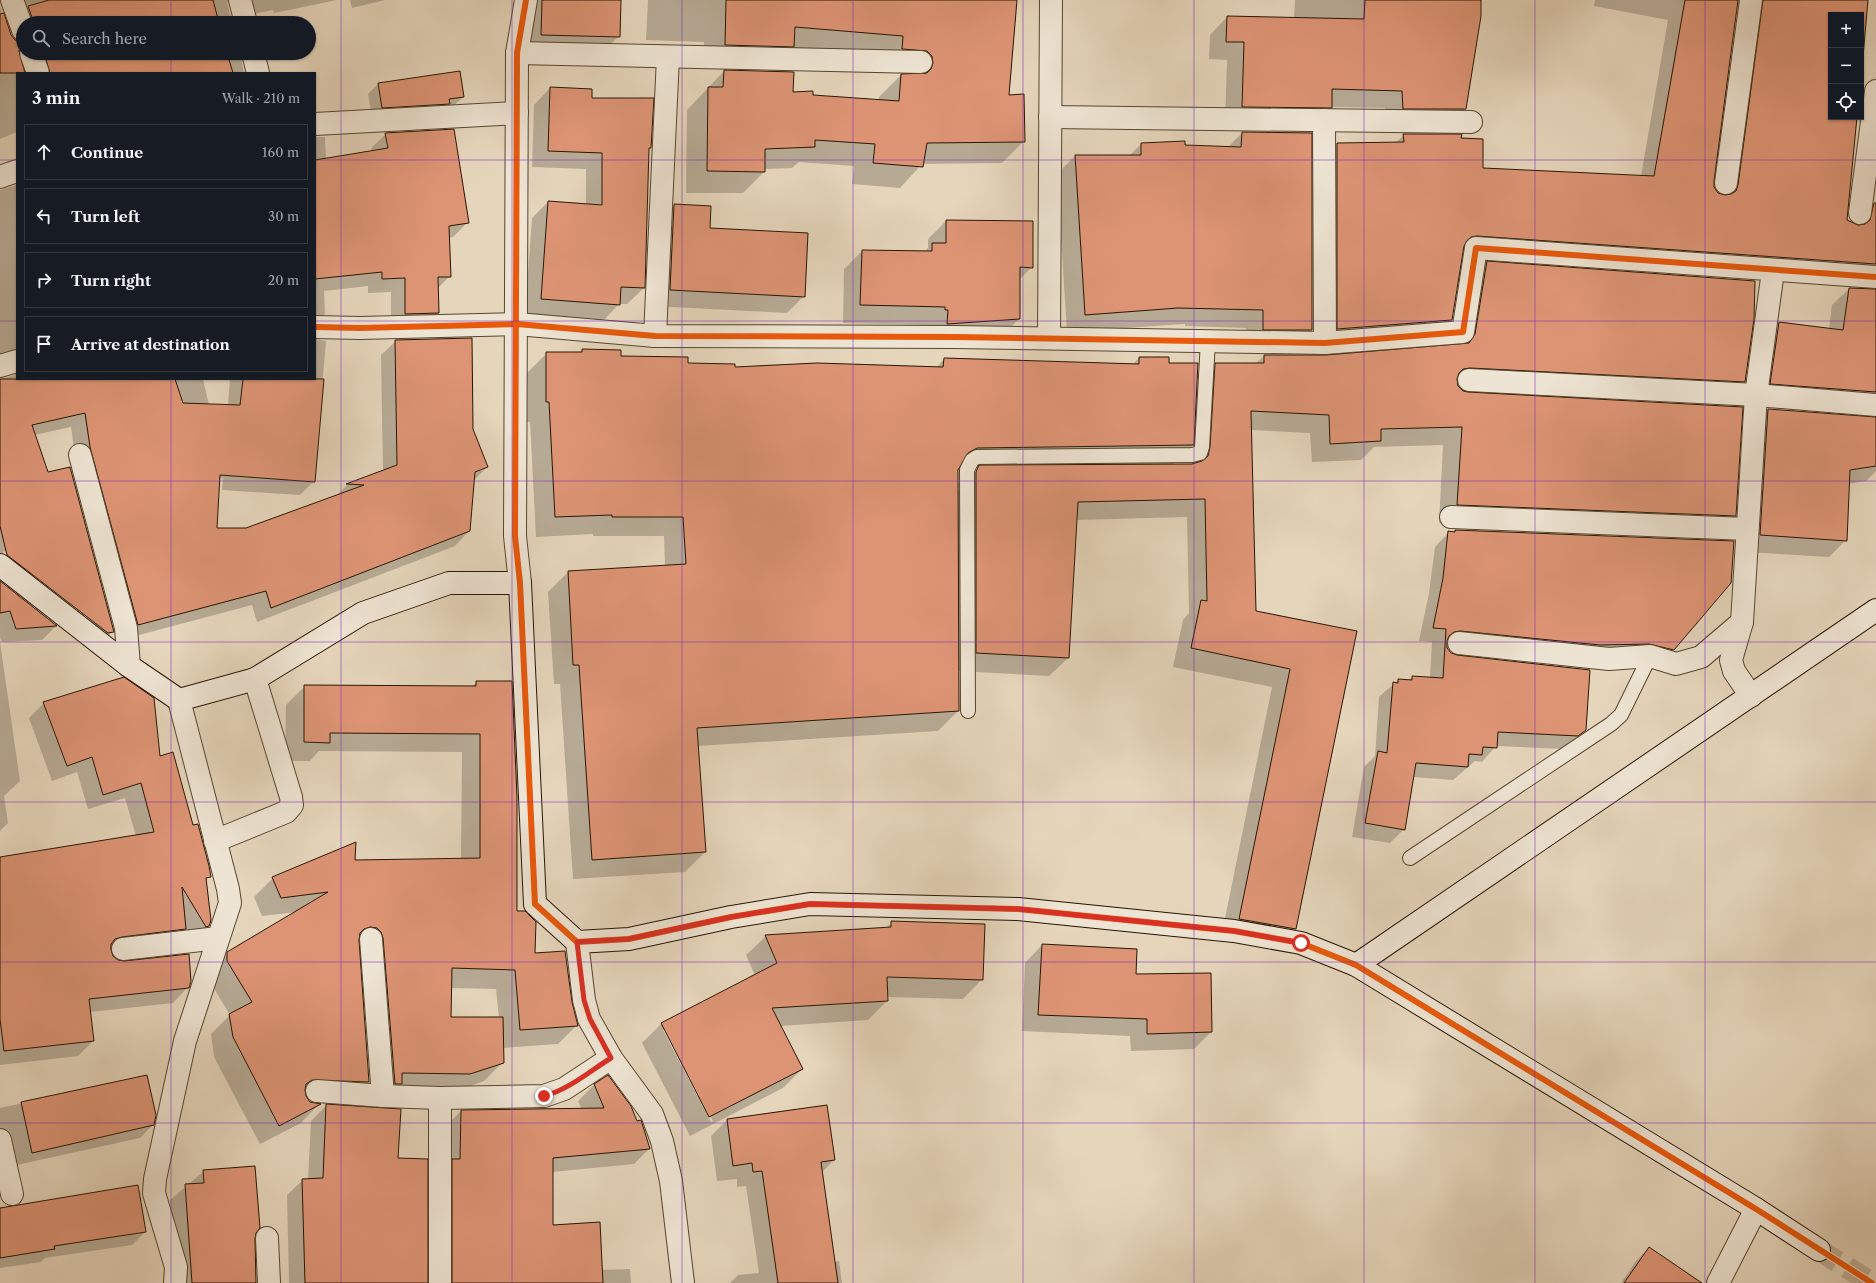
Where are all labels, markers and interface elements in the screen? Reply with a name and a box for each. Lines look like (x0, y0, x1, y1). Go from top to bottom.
map controls (1828, 12, 1864, 120)
button: + (1828, 12, 1864, 48)
search box (16, 16, 316, 60)
icon: search (30, 27, 52, 49)
text: Search here (62, 29, 147, 48)
button: − (1828, 48, 1864, 84)
button: locate (1828, 84, 1864, 120)
text: 3 min (32, 88, 81, 108)
text: Walk · 210 m (222, 90, 300, 106)
icon: ahead (33, 141, 55, 163)
text: Continue (71, 143, 143, 162)
text: 160 m (262, 144, 299, 160)
icon: left (33, 205, 55, 227)
text: Turn left (71, 207, 140, 226)
text: 30 m (268, 208, 299, 224)
icon: right (33, 269, 55, 291)
text: Turn right (71, 271, 151, 290)
text: 20 m (268, 272, 299, 288)
icon: arrive (33, 333, 55, 355)
text: Arrive at destination (71, 335, 230, 354)
route start (1292, 934, 1310, 952)
route end (535, 1087, 553, 1105)

